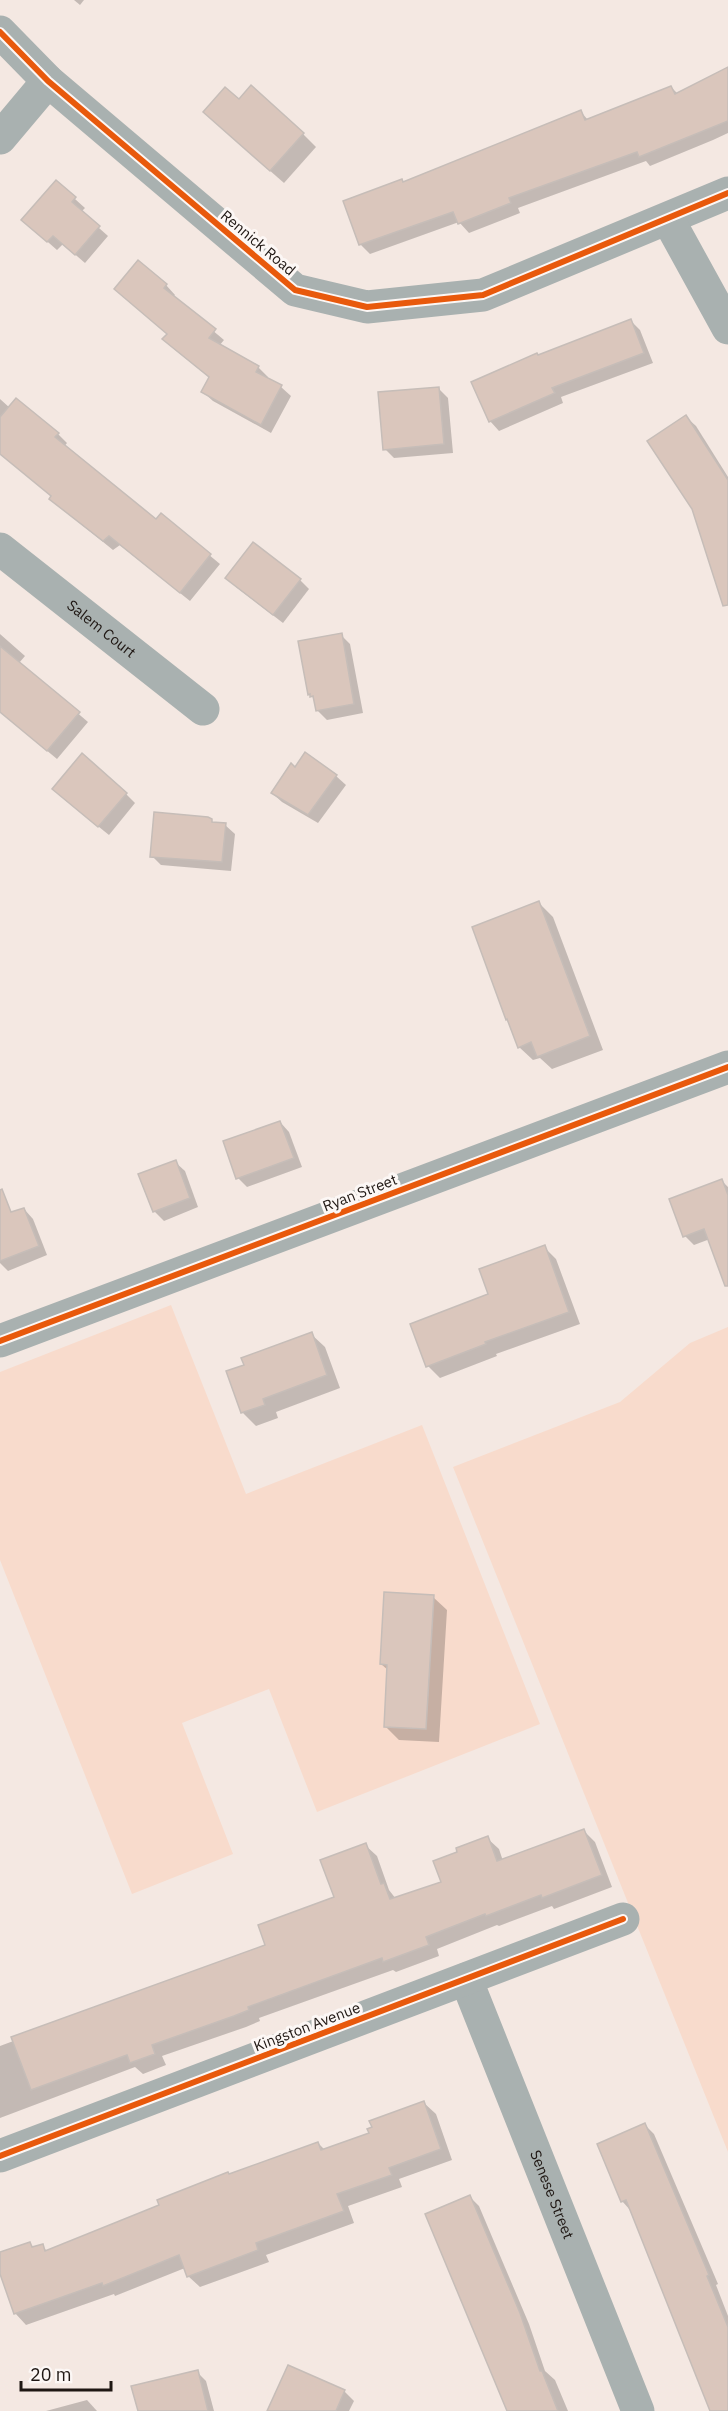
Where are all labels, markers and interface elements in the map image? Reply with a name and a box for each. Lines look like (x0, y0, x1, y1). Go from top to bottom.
street label: Rennick Road (217, 206, 300, 279)
street label: Salem Court (63, 595, 140, 662)
street label: Ryan Street (320, 1170, 400, 1215)
street label: Kingston Avenue (251, 1997, 363, 2056)
street label: Senese Street (526, 2147, 579, 2242)
scale bar (21, 2354, 111, 2392)
text: 20 m (30, 2363, 72, 2386)

